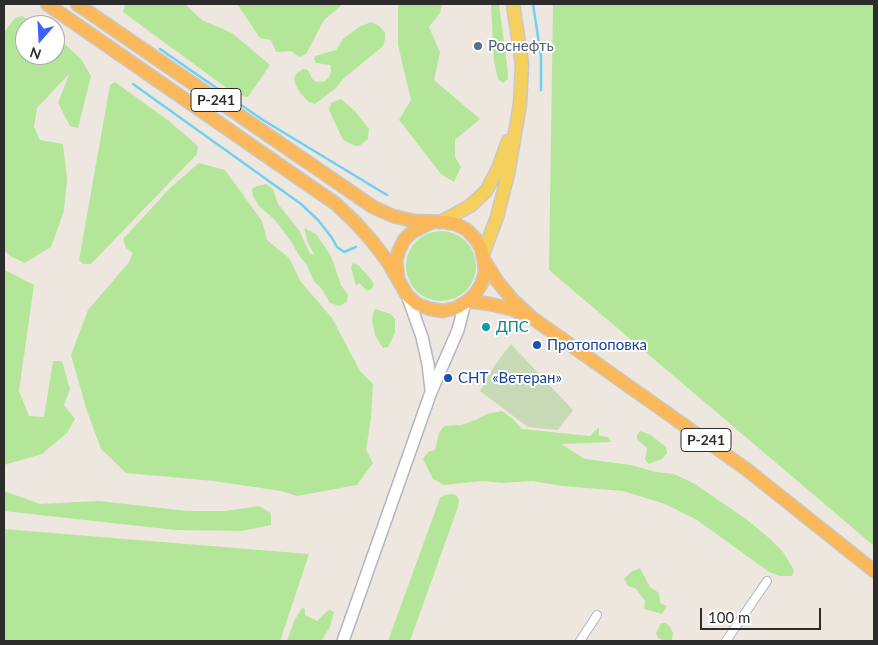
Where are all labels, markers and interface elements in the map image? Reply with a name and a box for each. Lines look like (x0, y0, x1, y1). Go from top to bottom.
north arrow (15, 15, 65, 65)
place label: Роснефть (488, 37, 554, 55)
marker: Роснефть (472, 40, 484, 52)
text: N (27, 44, 43, 64)
road number: Р-241 (191, 88, 241, 112)
place label: ДПС (496, 318, 529, 336)
marker: ДПС (480, 321, 492, 333)
place label: Протопоповка (547, 336, 647, 354)
marker: Протопоповка (531, 339, 543, 351)
place label: СНТ «Ветеран» (458, 369, 562, 387)
marker: СНТ «Ветеран» (442, 372, 454, 384)
road number: Р-241 (681, 428, 731, 452)
scale bar (703, 598, 824, 630)
text: 100 m (708, 608, 750, 626)

